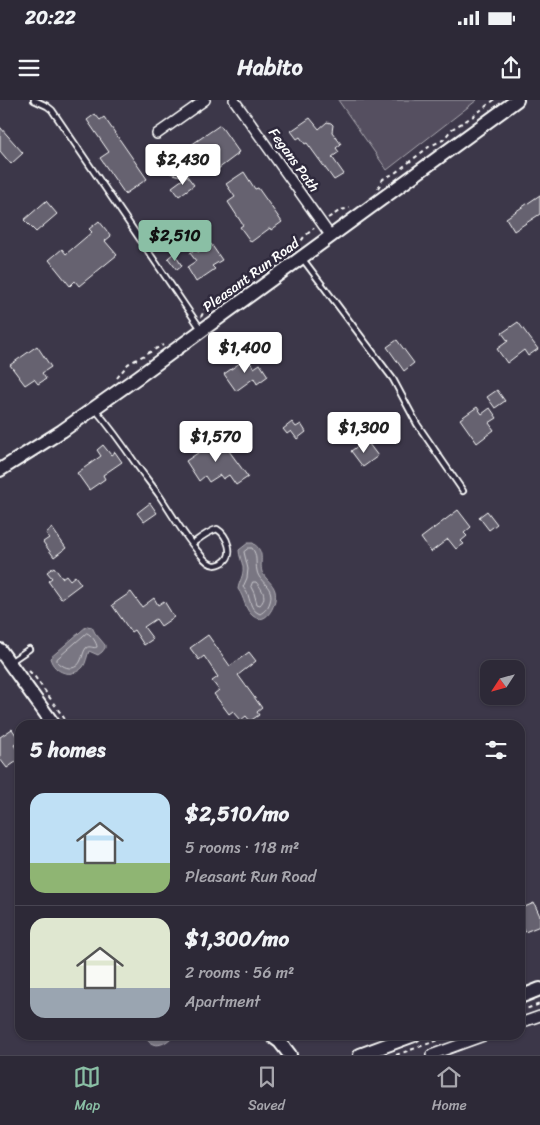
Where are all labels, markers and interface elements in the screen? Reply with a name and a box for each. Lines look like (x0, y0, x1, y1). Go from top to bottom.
text: 20:22 (25, 1, 76, 34)
text: Habito (237, 48, 303, 87)
icon: menu (15, 54, 43, 82)
icon: share (497, 54, 525, 82)
street label: Fegans Path (262, 122, 326, 198)
pin: $2,430 (142, 144, 224, 186)
text: $2,430 (156, 145, 210, 174)
pin: $2,510 (134, 220, 216, 262)
text: $2,510 (149, 221, 201, 250)
street label: Pleasant Run Road (197, 230, 306, 319)
pin: $1,400 (204, 332, 286, 374)
text: $1,400 (219, 333, 271, 362)
pin: $1,300 (323, 412, 405, 454)
text: $1,300 (339, 413, 389, 442)
pin: $1,570 (175, 420, 257, 463)
text: $1,570 (191, 422, 241, 451)
north arrow (480, 660, 525, 705)
map controls (480, 660, 525, 705)
text: 5 homes (30, 731, 106, 769)
icon: filters (482, 736, 510, 764)
text: $2,510/mo (185, 795, 289, 833)
icon: home (70, 813, 130, 873)
text: 5 rooms · 118 m² (185, 833, 299, 862)
text: Pleasant Run Road (185, 862, 316, 891)
text: $1,300/mo (185, 920, 289, 958)
icon: home (70, 938, 130, 998)
text: 2 rooms · 56 m² (185, 958, 294, 987)
text: Apartment (185, 987, 261, 1016)
tab: Map (73, 1063, 101, 1118)
tab: Saved (248, 1063, 285, 1118)
tab: Home (432, 1063, 467, 1118)

